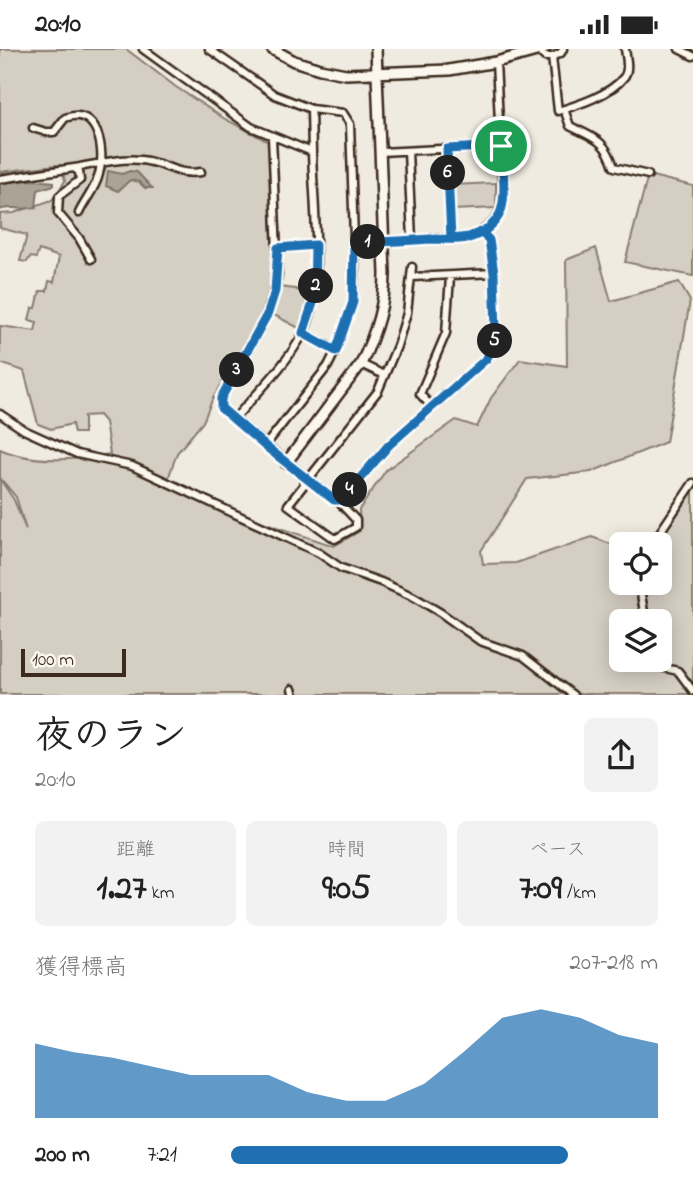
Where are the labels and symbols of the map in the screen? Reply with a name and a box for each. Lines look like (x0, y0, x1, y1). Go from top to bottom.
pin (471, 116, 531, 176)
pin: 6 (430, 155, 466, 191)
pin: 1 (350, 225, 386, 259)
pin: 2 (298, 268, 334, 303)
pin: 5 (477, 323, 512, 359)
pin: 3 (219, 353, 254, 387)
pin: 4 (332, 473, 368, 507)
scale bar (21, 645, 126, 677)

